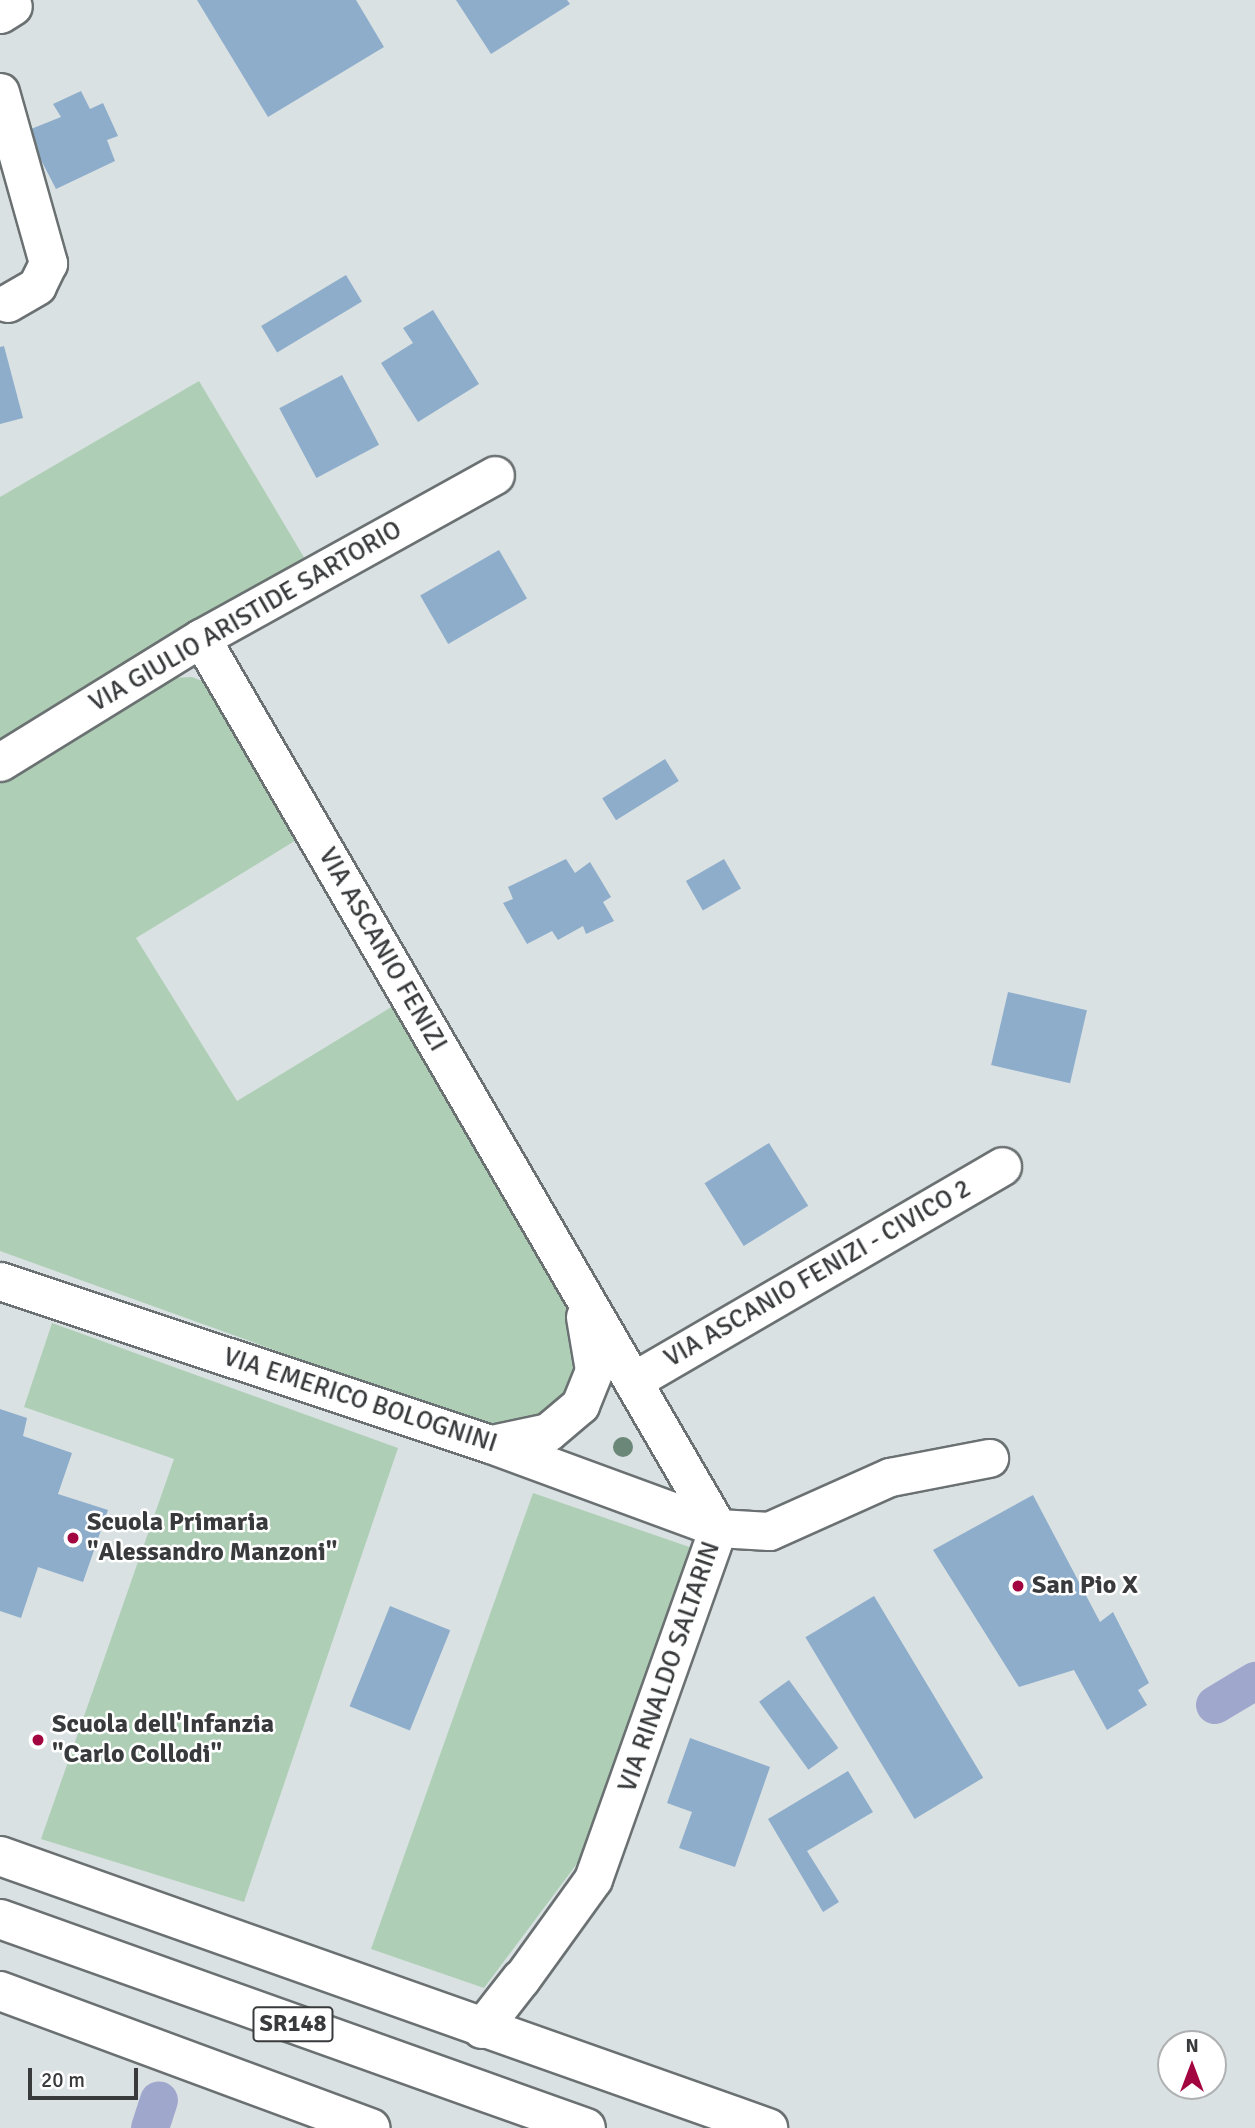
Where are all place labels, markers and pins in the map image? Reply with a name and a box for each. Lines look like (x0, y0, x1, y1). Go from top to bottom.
place label: Scuola Primaria "Alessandro Manzoni" (87, 1507, 337, 1568)
marker: Scuola Primaria "Alessandro Manzoni" (65, 1530, 81, 1546)
place label: San Pio X (1032, 1570, 1138, 1602)
marker: San Pio X (1010, 1578, 1026, 1594)
place label: Scuola dell'Infanzia "Carlo Collodi" (52, 1709, 274, 1770)
marker: Scuola dell'Infanzia "Carlo Collodi" (30, 1732, 46, 1748)

